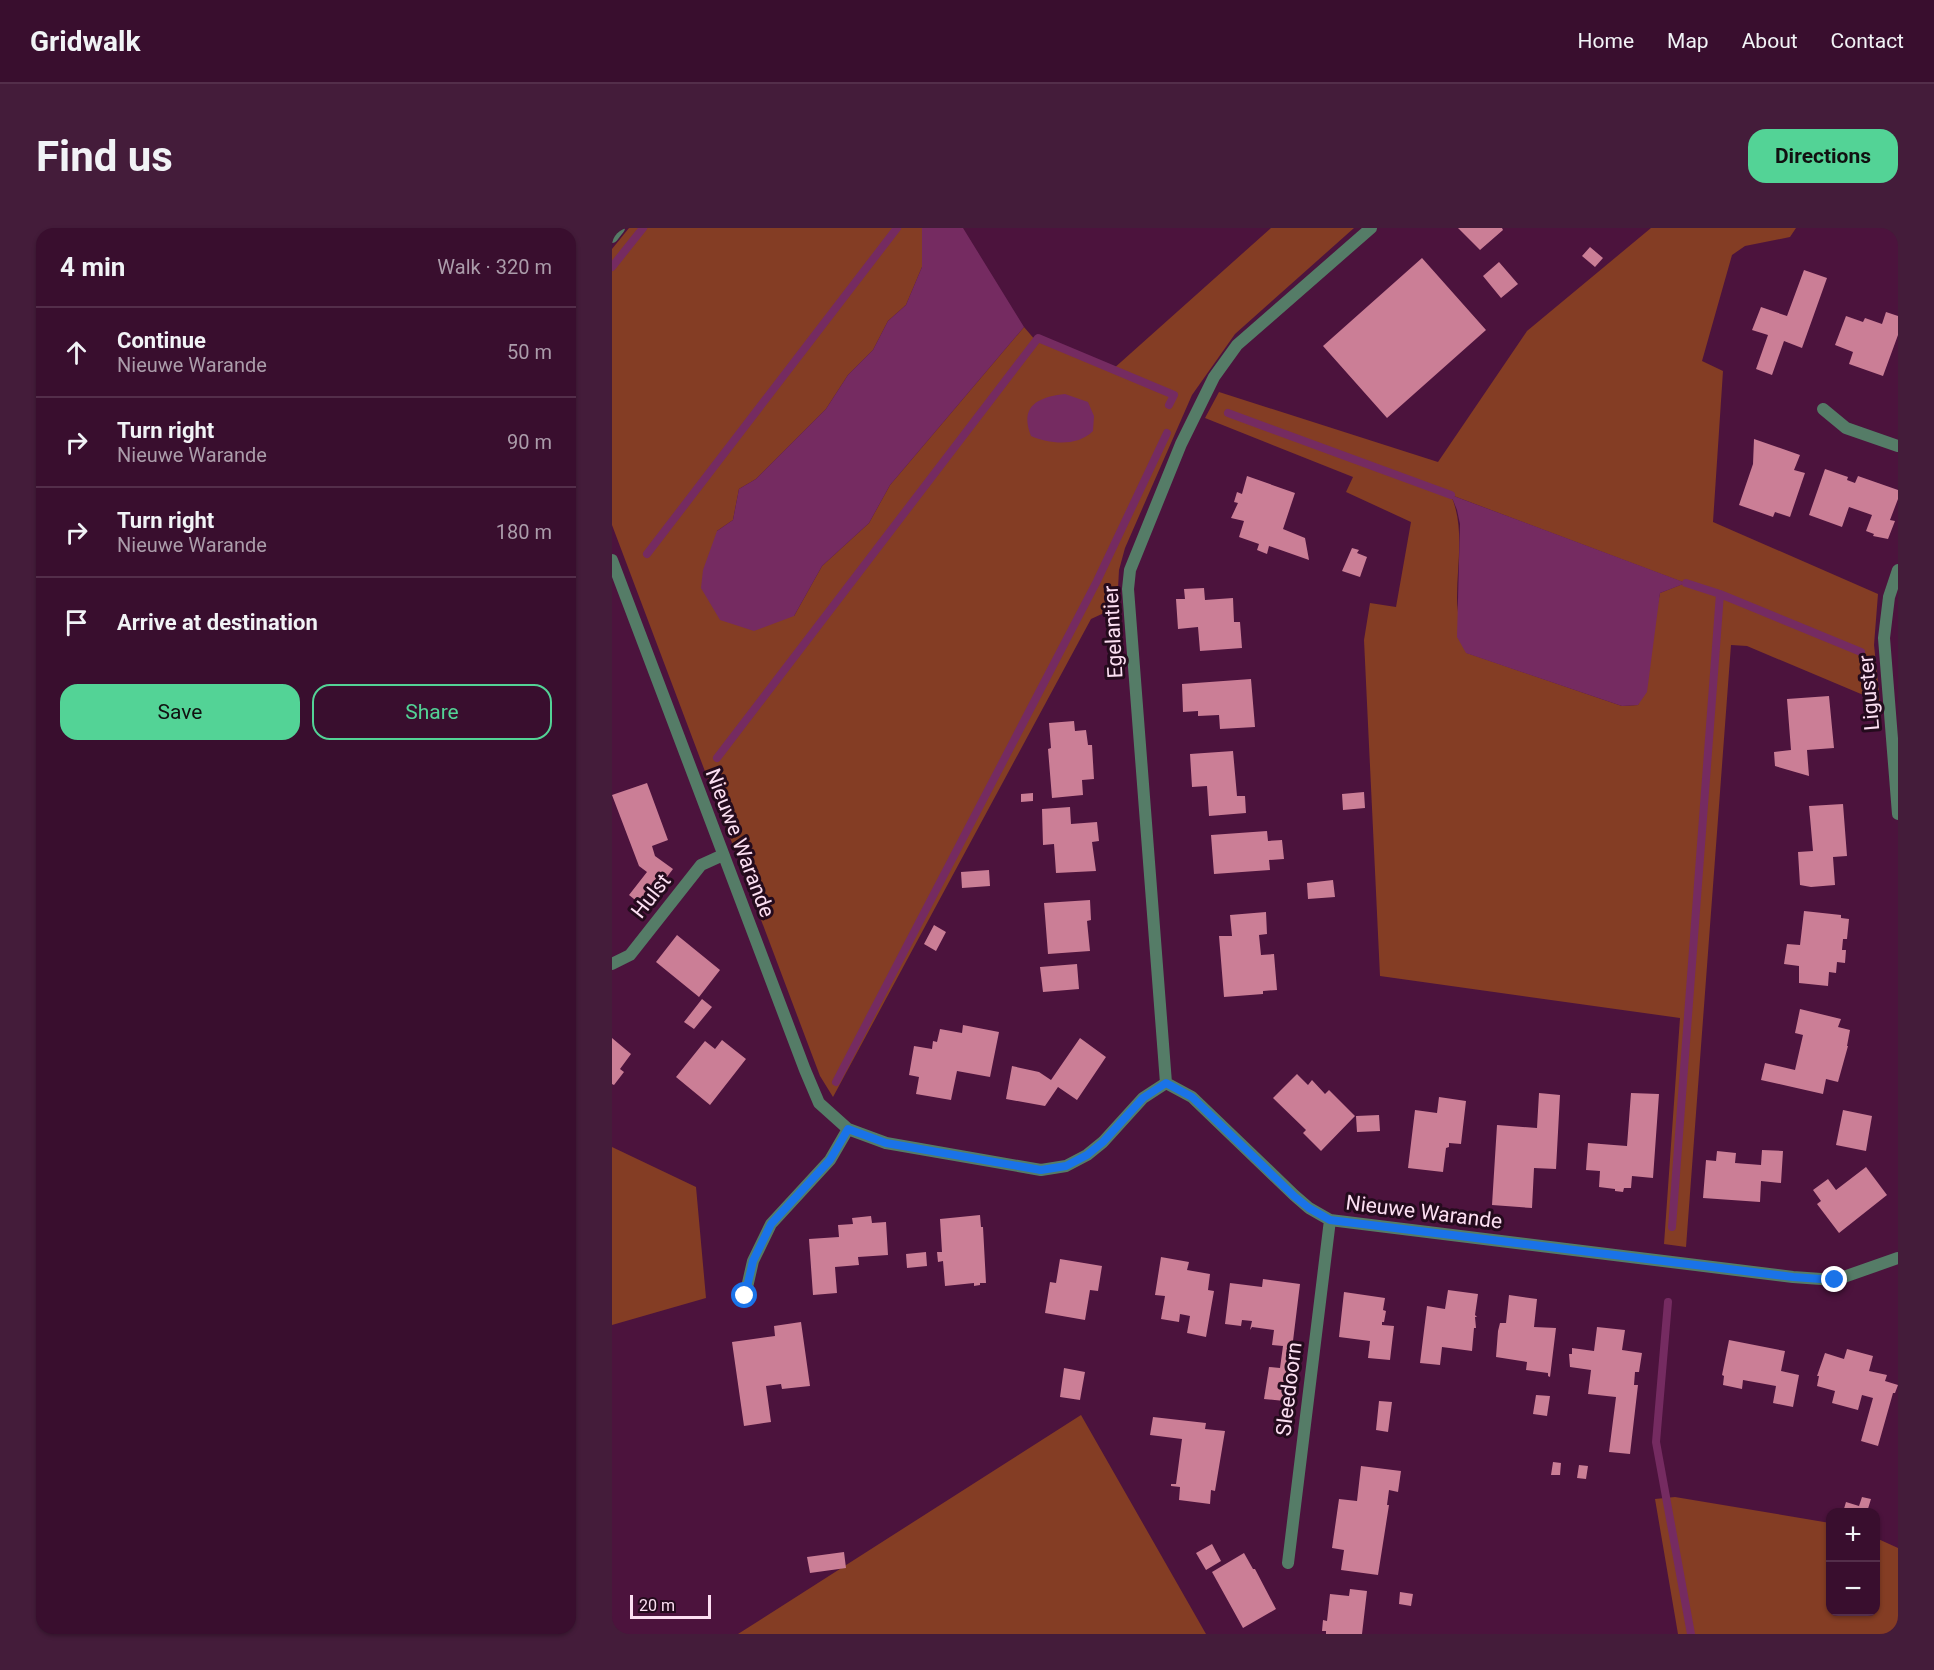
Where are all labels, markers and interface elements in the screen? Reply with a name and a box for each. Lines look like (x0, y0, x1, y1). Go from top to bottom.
text: Gridwalk (30, 25, 140, 58)
text: Home (1578, 29, 1634, 53)
text: Map (1667, 29, 1709, 53)
text: About (1742, 29, 1798, 53)
text: Contact (1831, 29, 1904, 53)
button: Directions (1748, 129, 1898, 183)
text: Find us (36, 132, 173, 181)
text: 4 min (60, 252, 125, 282)
text: Walk · 320 m (437, 255, 552, 279)
text: Continue (117, 328, 206, 353)
icon: ahead (60, 336, 93, 369)
text: 50 m (507, 340, 552, 364)
text: Nieuwe Warande (117, 353, 267, 377)
text: Turn right (117, 418, 214, 443)
icon: right (60, 426, 93, 459)
text: 90 m (507, 430, 552, 454)
text: Nieuwe Warande (117, 443, 267, 467)
text: Turn right (117, 508, 214, 533)
icon: right (60, 516, 93, 549)
text: 180 m (496, 520, 552, 544)
text: Nieuwe Warande (117, 533, 267, 557)
street label: Egelantier (1099, 585, 1127, 679)
icon: arrive (60, 606, 93, 639)
text: Arrive at destination (117, 610, 318, 635)
street label: Liguster (1854, 654, 1884, 732)
button: Save (60, 684, 300, 740)
button: Share (312, 684, 552, 740)
street label: Nieuwe Warande (701, 765, 779, 921)
street label: Hulst (626, 869, 676, 923)
street label: Nieuwe Warande (1344, 1191, 1504, 1233)
route end (1821, 1266, 1847, 1292)
route start (731, 1282, 757, 1308)
street label: Sleedoorn (1271, 1341, 1307, 1437)
map controls (1826, 1508, 1880, 1616)
button: + (1826, 1508, 1880, 1562)
button: − (1826, 1562, 1880, 1616)
scale bar (630, 1592, 711, 1620)
text: 20 m (639, 1596, 675, 1615)

